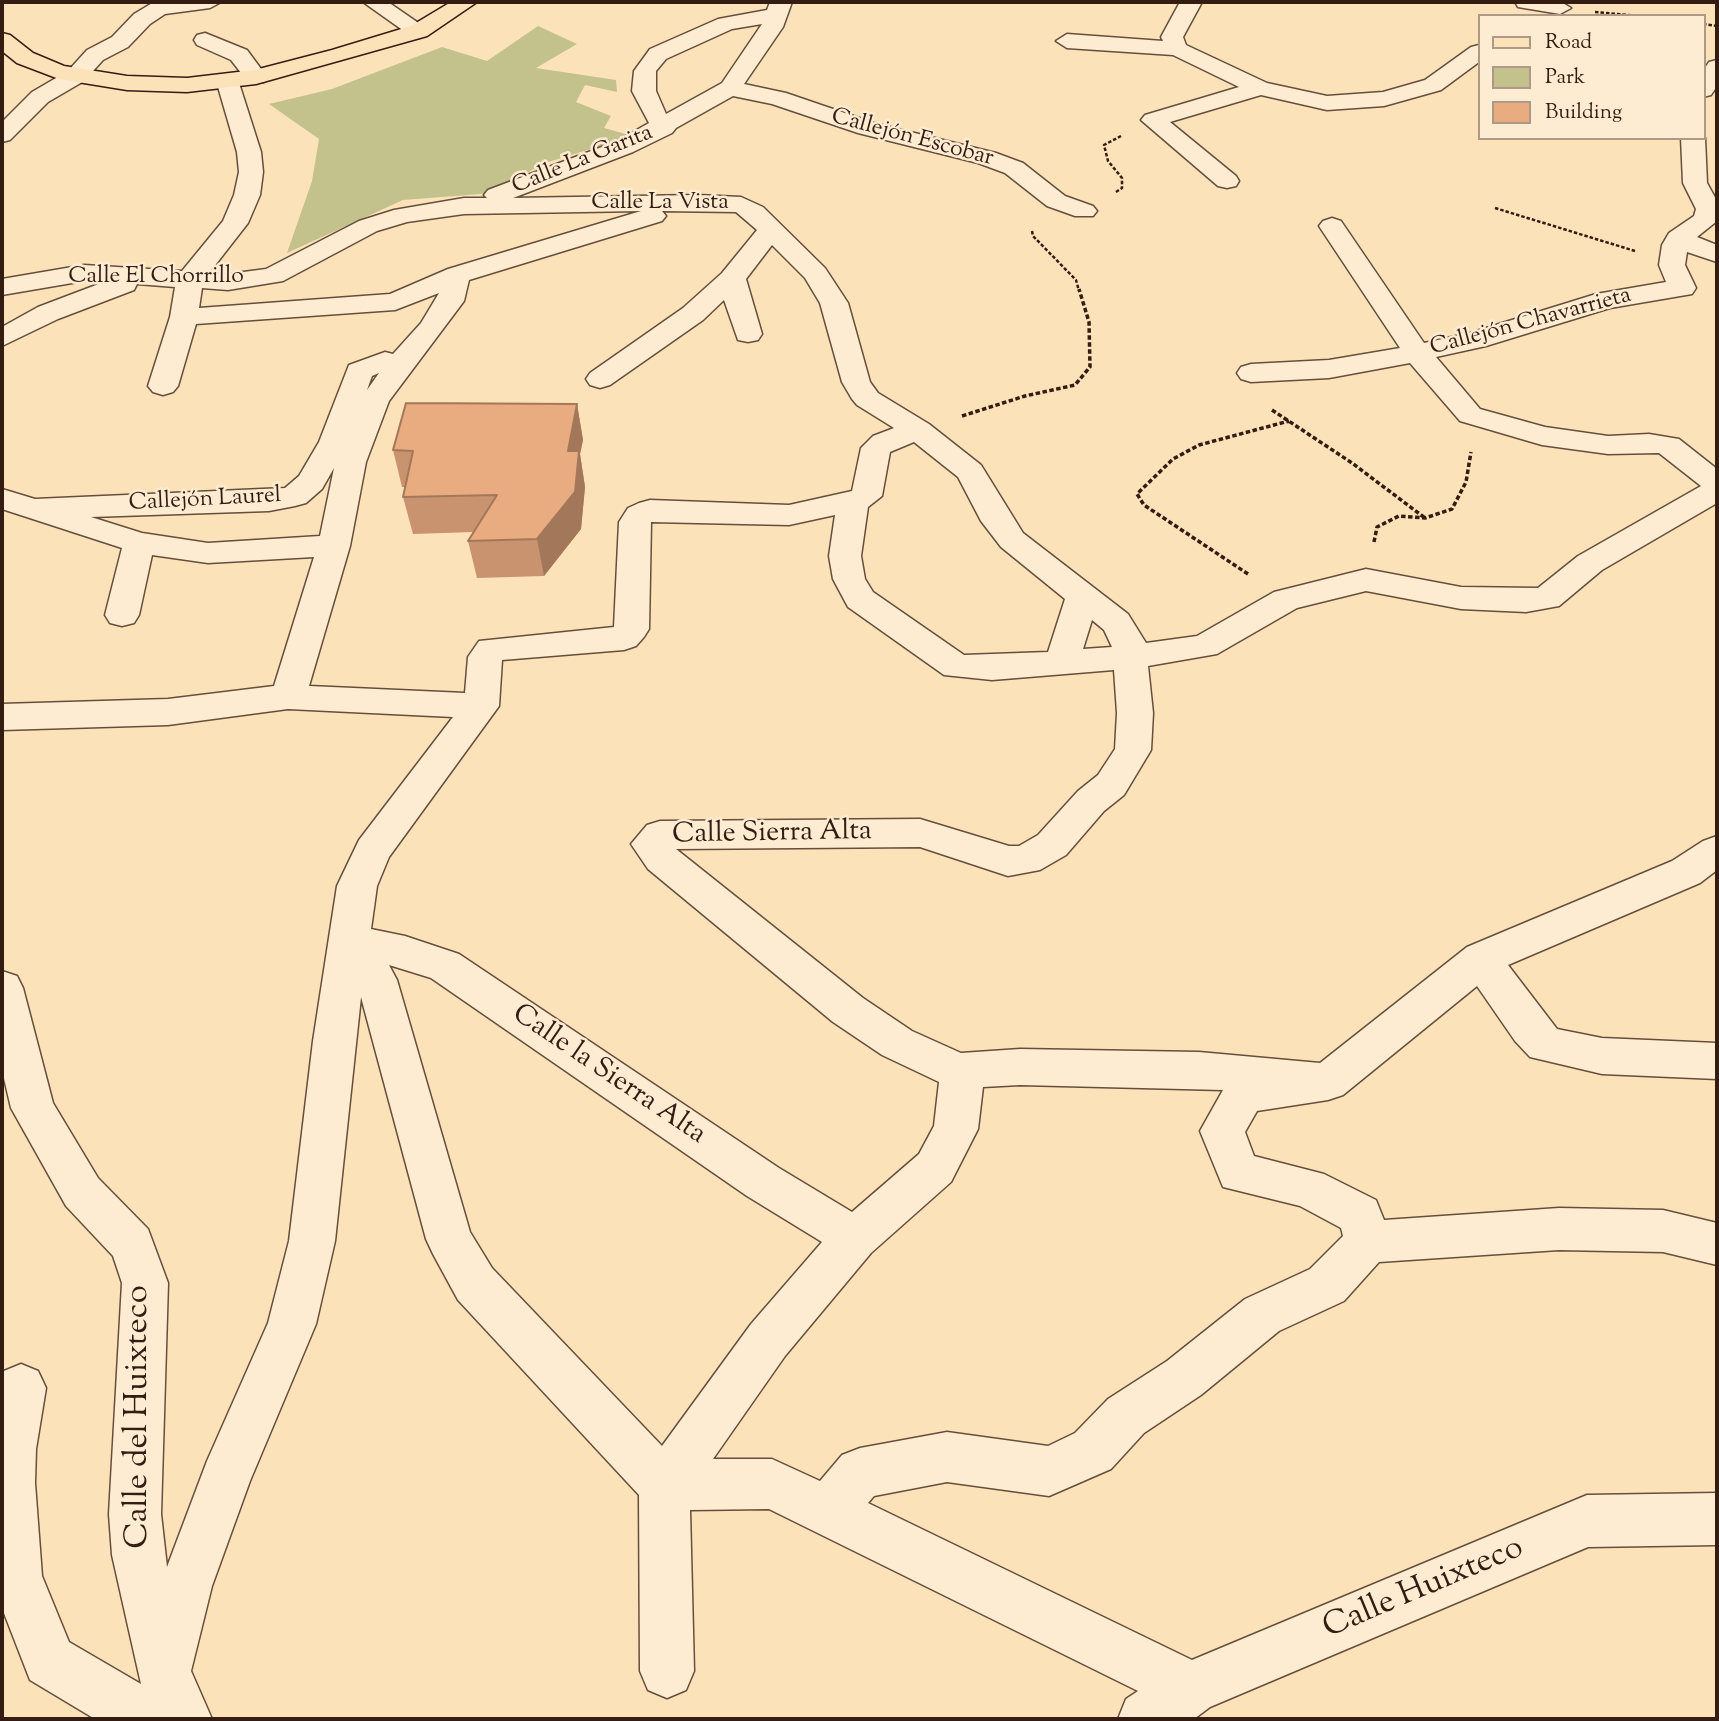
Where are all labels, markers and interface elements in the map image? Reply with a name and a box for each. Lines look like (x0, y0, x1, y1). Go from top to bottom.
legend (1478, 14, 1705, 140)
text: Road (1545, 28, 1592, 58)
text: Park (1545, 63, 1585, 93)
text: Building (1545, 98, 1622, 128)
street label: Callejón Escobar (828, 104, 996, 174)
street label: Calle La Garita (509, 120, 657, 202)
street label: Calle La Vista (591, 190, 729, 218)
street label: Calle El Chorrillo (68, 264, 244, 292)
street label: Callejón Chavarrieta (1428, 283, 1634, 363)
street label: Callejón Laurel (128, 483, 282, 519)
street label: Calle Sierra Alta (672, 816, 872, 854)
street label: Calle la Sierra Alta (505, 999, 711, 1153)
street label: Calle del Huixteco (120, 1285, 160, 1549)
street label: Calle Huixteco (1318, 1530, 1530, 1650)

